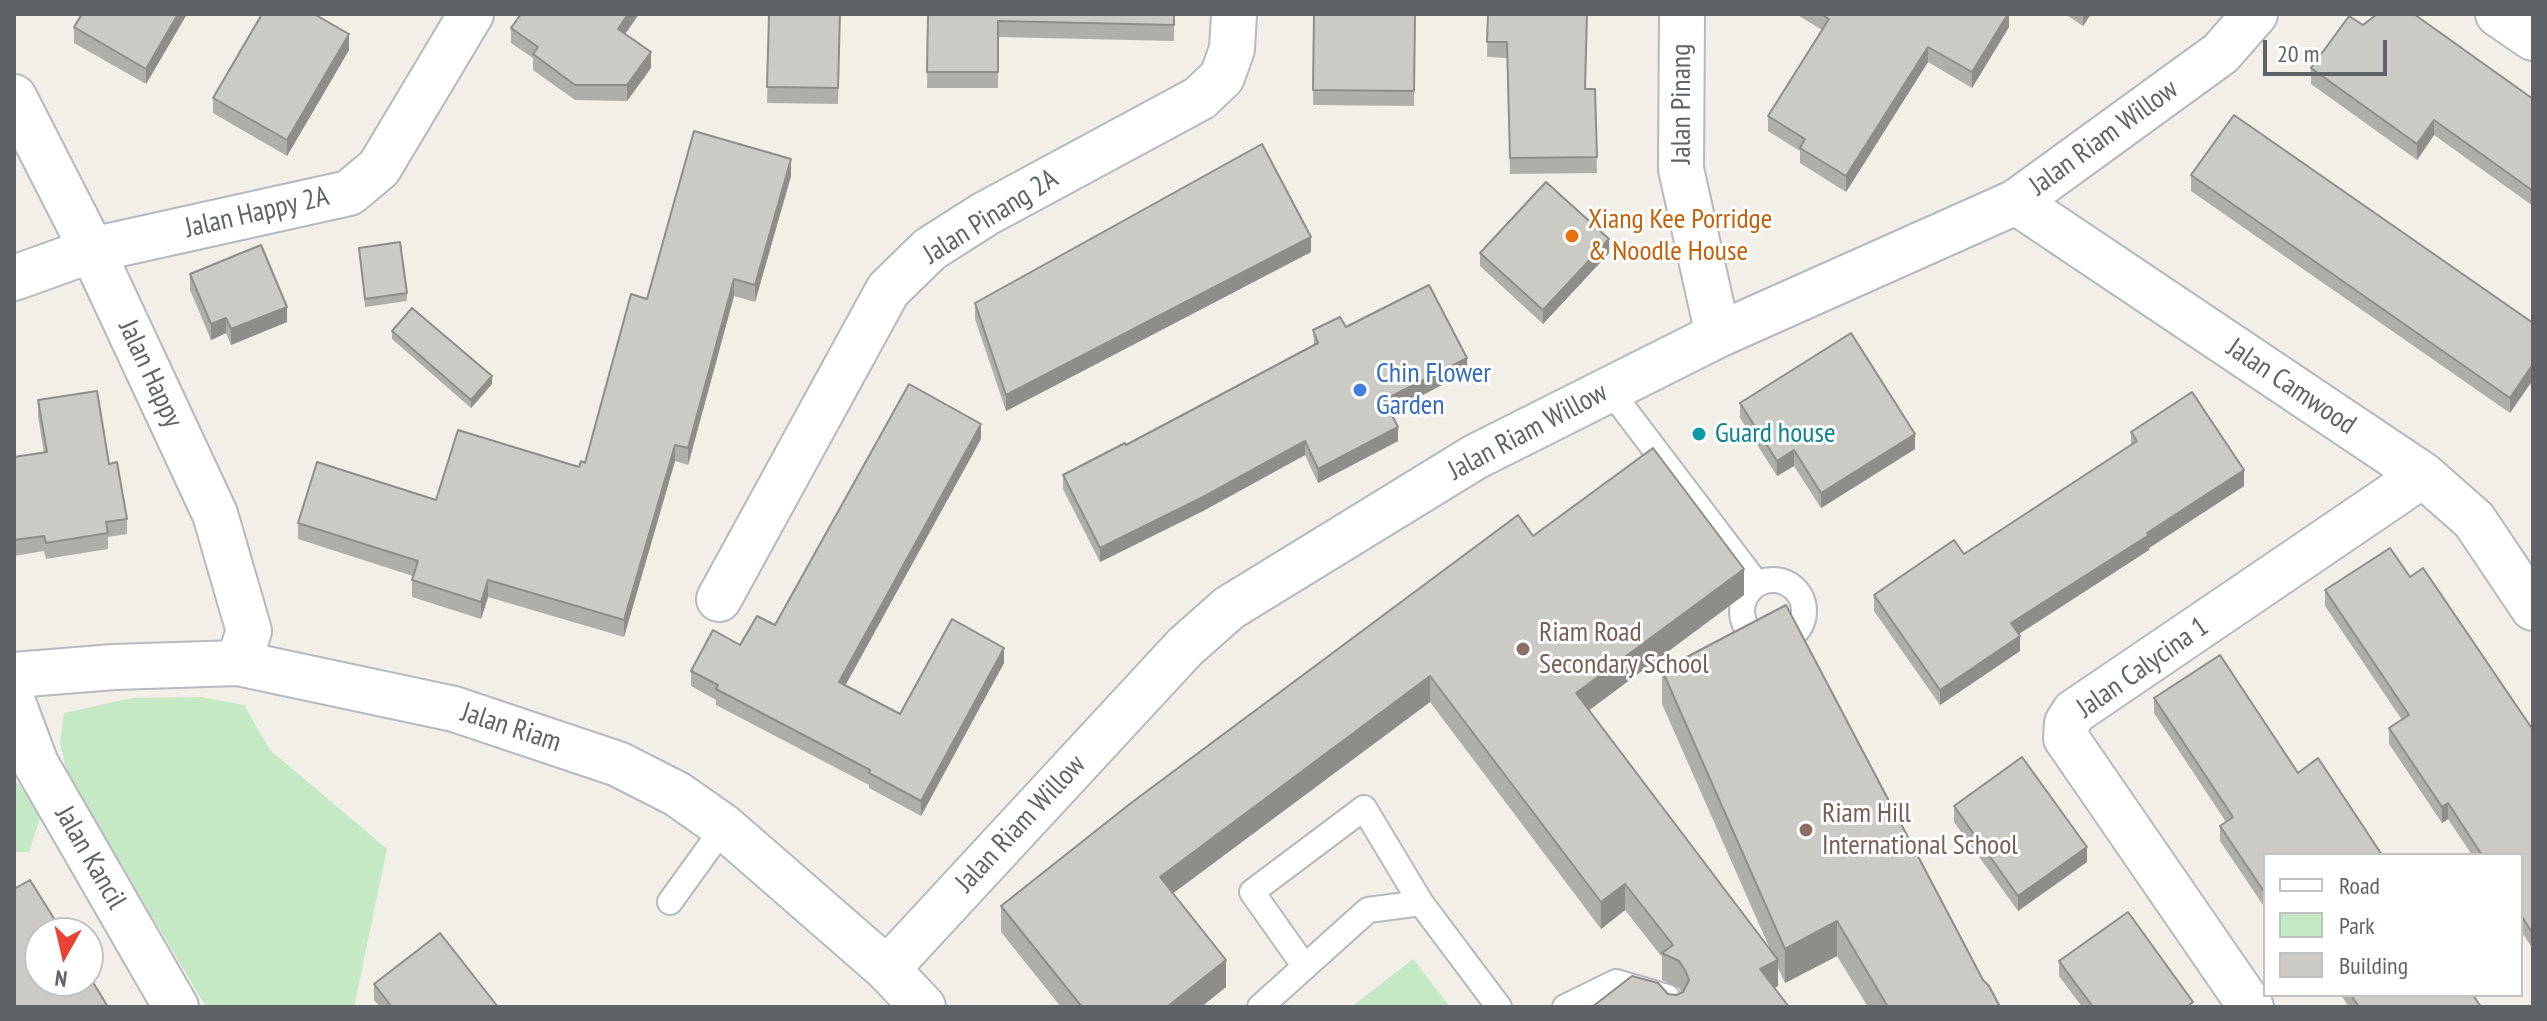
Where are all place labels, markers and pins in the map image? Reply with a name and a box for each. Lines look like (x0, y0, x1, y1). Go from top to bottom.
place label: Xiang Kee Porridge & Noodle House (1588, 203, 1772, 269)
marker: Xiang Kee Porridge & Noodle House (1563, 227, 1581, 245)
place label: Chin Flower Garden (1376, 357, 1491, 423)
marker: Chin Flower Garden (1351, 381, 1369, 399)
place label: Guard house (1715, 417, 1835, 451)
marker: Guard house (1690, 425, 1708, 443)
place label: Riam Road Secondary School (1539, 616, 1709, 682)
marker: Riam Road Secondary School (1514, 640, 1532, 658)
place label: Riam Hill International School (1822, 797, 2018, 863)
marker: Riam Hill International School (1797, 821, 1815, 839)

